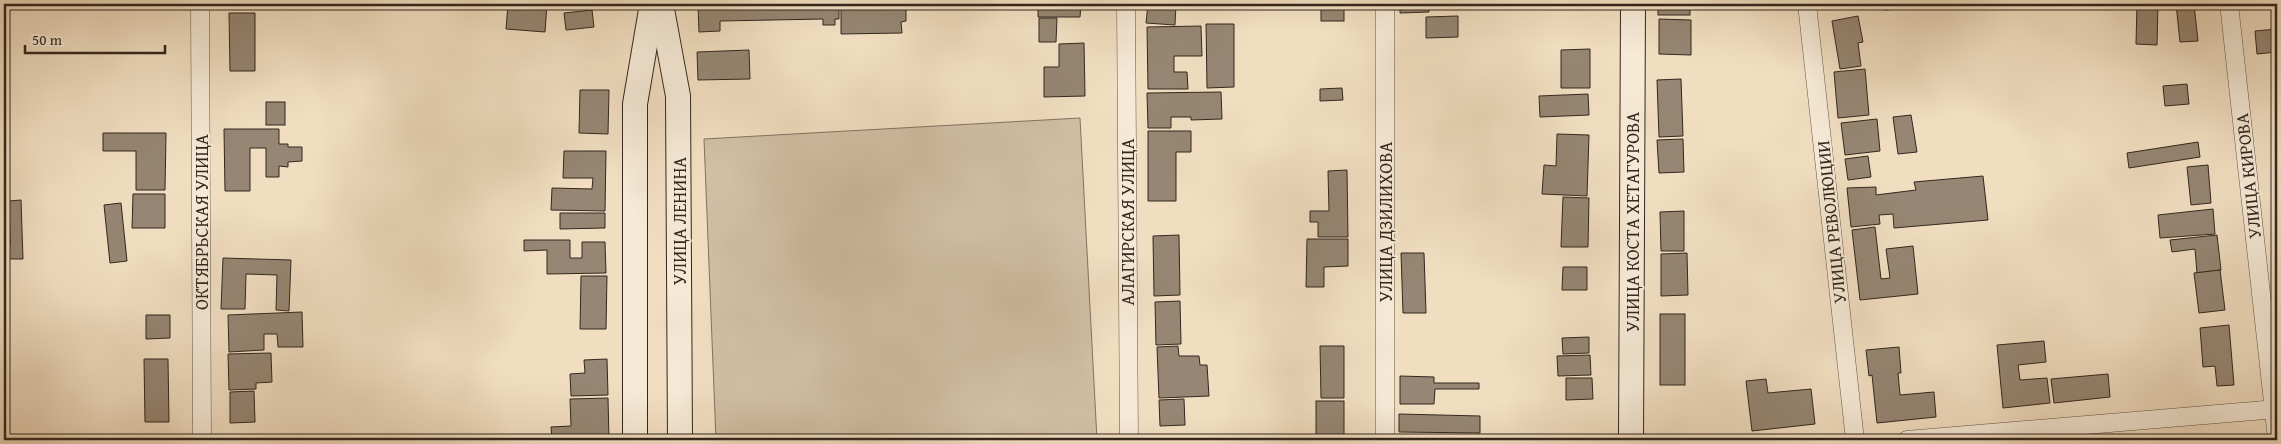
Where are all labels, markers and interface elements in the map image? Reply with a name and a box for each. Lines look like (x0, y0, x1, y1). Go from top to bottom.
scale bar (25, 22, 165, 54)
text: 50 m (32, 29, 63, 50)
street label: УЛИЦА КОСТА ХЕТАГУРОВА (1619, 112, 1646, 332)
street label: УЛИЦА КИРОВА (2228, 112, 2268, 240)
street label: ОКТЯБРЬСКАЯ УЛИЦА (188, 134, 215, 310)
street label: АЛАГИРСКАЯ УЛИЦА (1114, 138, 1141, 306)
street label: УЛИЦА РЕВОЛЮЦИИ (1809, 139, 1853, 305)
street label: УЛИЦА ДЗИЛИХОВА (1372, 142, 1399, 302)
street label: УЛИЦА ЛЕНИНА (666, 157, 693, 285)

